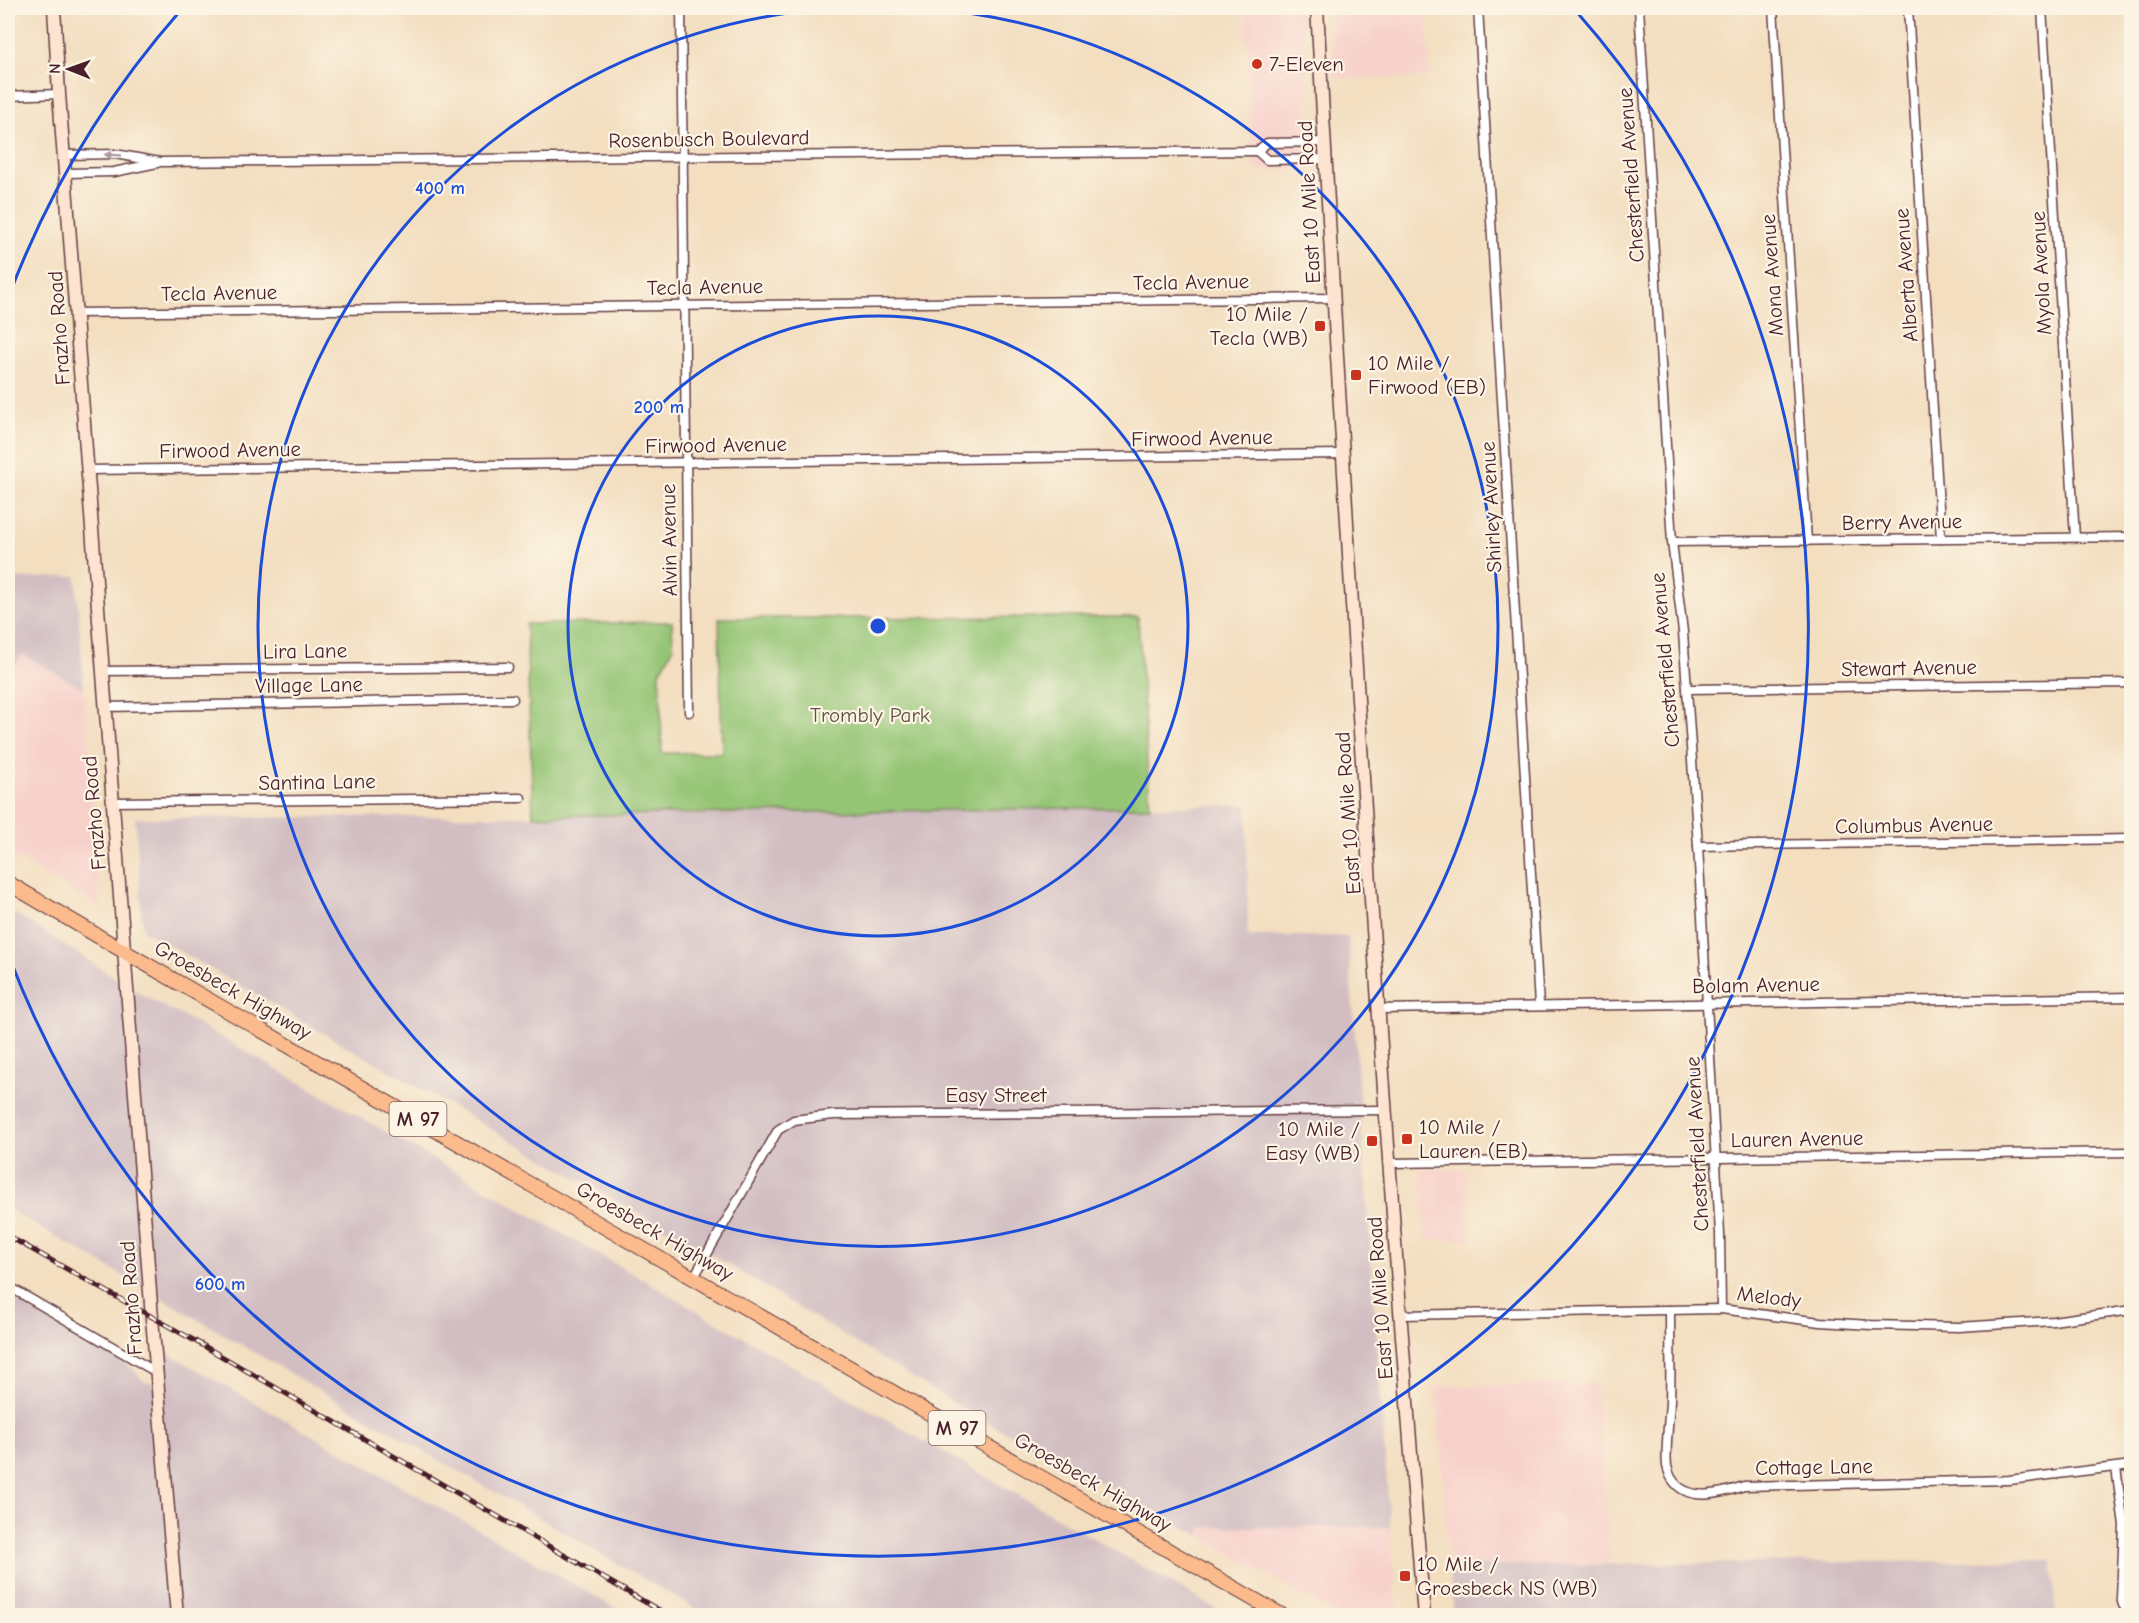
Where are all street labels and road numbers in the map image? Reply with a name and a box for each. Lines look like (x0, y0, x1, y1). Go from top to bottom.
street label: Chesterfield Avenue (1613, 87, 1649, 263)
street label: East 10 Mile Road (1293, 120, 1325, 284)
street label: Rosenbusch Boulevard (608, 125, 810, 153)
street label: Alberta Avenue (1889, 207, 1923, 343)
street label: Myola Avenue (2026, 210, 2056, 336)
street label: Mona Avenue (1756, 213, 1788, 337)
street label: Tecla Avenue (1133, 269, 1249, 295)
street label: Frazho Road (43, 270, 75, 386)
street label: Tecla Avenue (647, 274, 763, 300)
street label: Tecla Avenue (161, 280, 277, 306)
street label: Firwood Avenue (1131, 425, 1273, 451)
street label: Firwood Avenue (645, 432, 787, 458)
street label: Firwood Avenue (159, 437, 301, 463)
street label: Shirley Avenue (1476, 441, 1506, 573)
street label: Alvin Avenue (656, 483, 682, 597)
street label: Berry Avenue (1842, 509, 1962, 535)
street label: Chesterfield Avenue (1645, 572, 1685, 748)
street label: Lira Lane (263, 638, 347, 664)
street label: Stewart Avenue (1841, 655, 1977, 681)
street label: Village Lane (255, 672, 363, 698)
street label: East 10 Mile Road (1330, 731, 1366, 895)
street label: Frazho Road (77, 755, 111, 871)
street label: Santina Lane (258, 769, 376, 795)
street label: Columbus Avenue (1835, 812, 1993, 838)
street label: Groesbeck Highway (150, 935, 316, 1045)
street label: Bolam Avenue (1692, 972, 1820, 998)
street label: Chesterfield Avenue (1680, 1056, 1714, 1232)
street label: Easy Street (945, 1083, 1048, 1107)
road number: M 97 (390, 1102, 446, 1136)
street label: Lauren Avenue (1730, 1126, 1864, 1152)
street label: Groesbeck Highway (572, 1176, 738, 1286)
street label: East 10 Mile Road (1362, 1216, 1398, 1380)
street label: Frazho Road (115, 1240, 147, 1356)
street label: Melody (1736, 1281, 1803, 1313)
road number: M 97 (928, 1411, 986, 1445)
street label: Groesbeck Highway (1010, 1427, 1176, 1537)
street label: Cottage Lane (1755, 1454, 1873, 1480)

